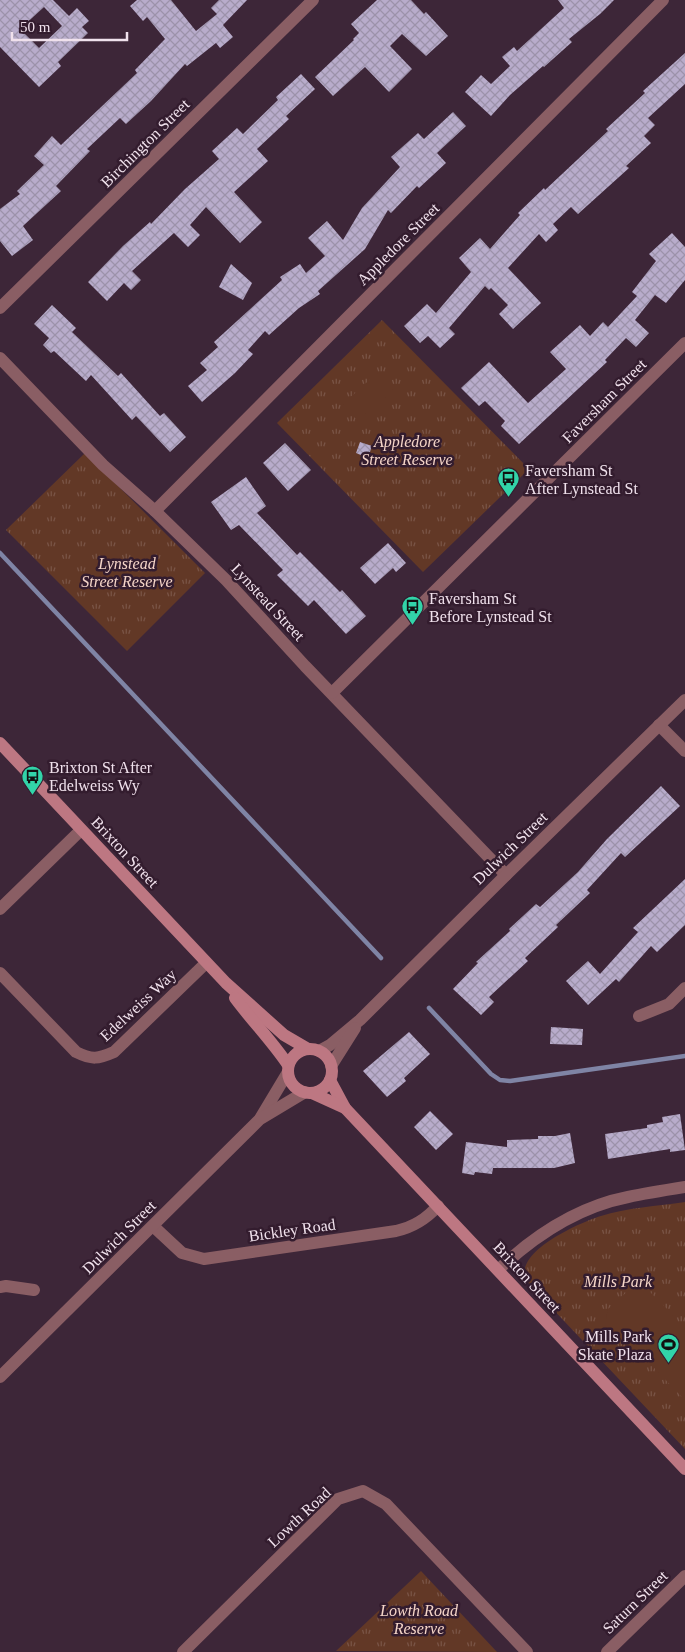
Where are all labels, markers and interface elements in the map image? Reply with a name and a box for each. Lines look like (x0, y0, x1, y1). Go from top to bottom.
scale bar (12, 10, 128, 42)
text: 50 m (20, 19, 51, 35)
street label: Birchington Street (97, 95, 194, 191)
street label: Appledore Street (354, 199, 444, 289)
street label: Faversham Street (559, 355, 650, 446)
park label: Appledore Street Reserve (361, 433, 453, 468)
place label: Faversham St After Lynstead St (525, 462, 638, 498)
bus stop icon: Faversham St After Lynstead St (497, 467, 521, 498)
park label: Lynstead Street Reserve (81, 555, 173, 590)
street label: Lynstead Street (227, 560, 308, 645)
place label: Faversham St Before Lynstead St (429, 590, 552, 626)
bus stop icon: Faversham St Before Lynstead St (401, 595, 425, 626)
place label: Brixton St After Edelweiss Wy (49, 759, 153, 795)
bus stop icon: Brixton St After Edelweiss Wy (21, 764, 45, 795)
street label: Dulwich Street (469, 808, 551, 888)
street label: Brixton Street (88, 813, 162, 891)
street label: Edelweiss Way (97, 966, 180, 1045)
street label: Dulwich Street (79, 1197, 159, 1277)
street label: Bickley Road (247, 1215, 337, 1245)
street label: Brixton Street (490, 1238, 564, 1316)
park label: Mills Park (583, 1273, 653, 1290)
place label: Mills Park Skate Plaza (578, 1328, 652, 1363)
sports icon: Mills Park Skate Plaza (656, 1333, 680, 1364)
street label: Lowth Road (264, 1484, 334, 1550)
street label: Saturn Street (599, 1567, 671, 1637)
park label: Lowth Road Reserve (379, 1602, 459, 1637)

